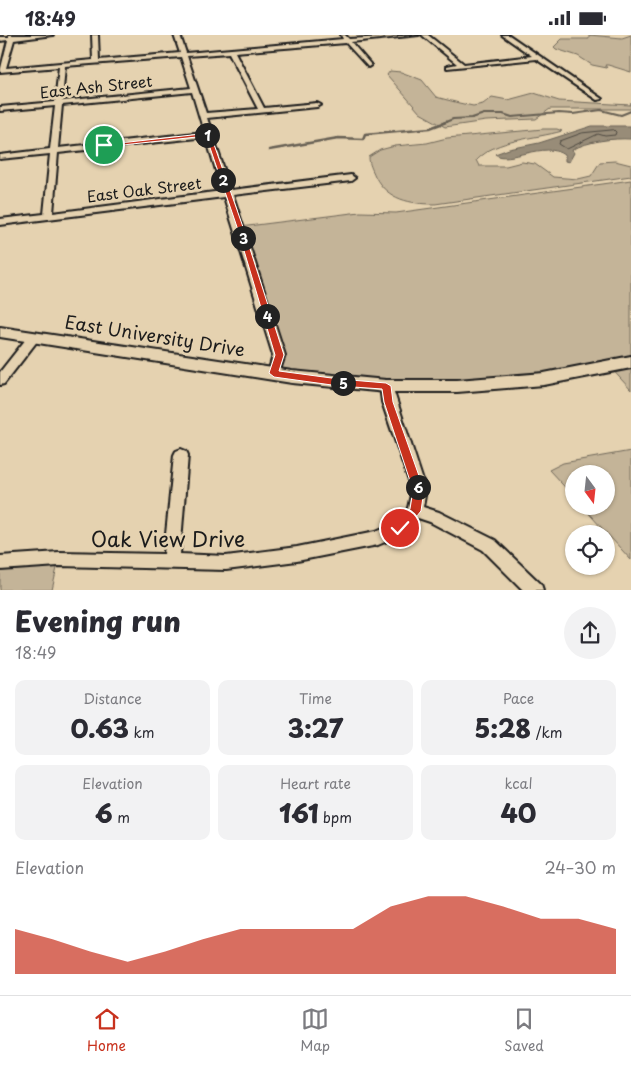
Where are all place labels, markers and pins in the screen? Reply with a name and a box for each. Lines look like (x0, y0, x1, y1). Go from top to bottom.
pin: 1 (194, 123, 220, 147)
pin (83, 124, 125, 166)
pin: 2 (210, 167, 236, 193)
pin: 3 (230, 225, 256, 251)
pin: 4 (254, 303, 280, 329)
pin: 5 (330, 371, 356, 395)
pin: 6 (406, 475, 430, 499)
pin (379, 507, 421, 549)

